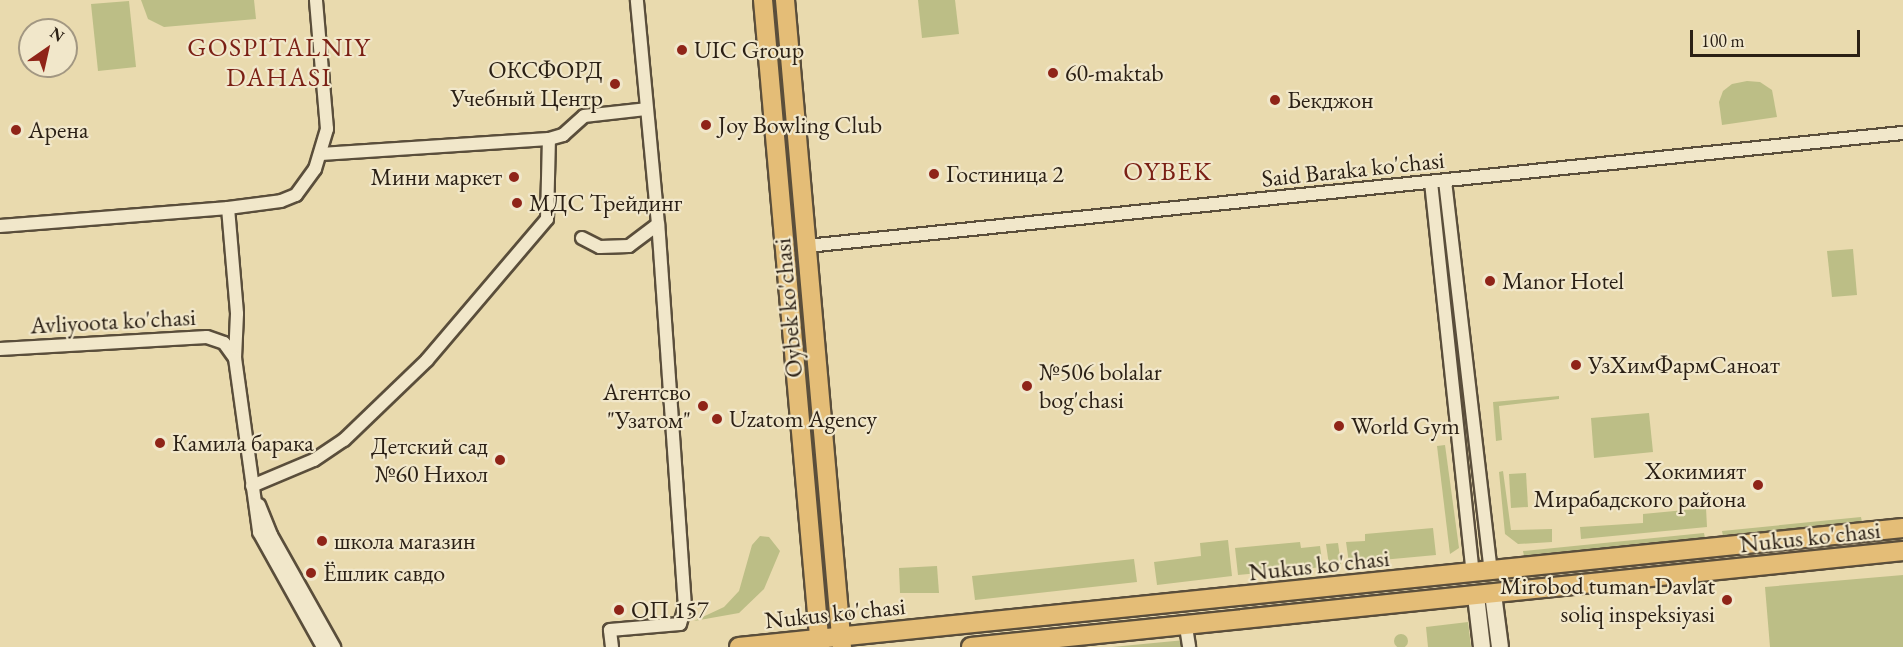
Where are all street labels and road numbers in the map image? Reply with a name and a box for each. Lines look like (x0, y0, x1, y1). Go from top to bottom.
street label: Said Baraka ko'chasi (1260, 145, 1446, 193)
street label: Oybek ko'chasi (768, 237, 808, 379)
street label: Avliyoota ko'chasi (29, 302, 197, 340)
street label: Nukus ko'chasi (1738, 515, 1882, 559)
street label: Nukus ko'chasi (1247, 543, 1391, 587)
street label: Nukus ko'chasi (763, 591, 907, 635)

